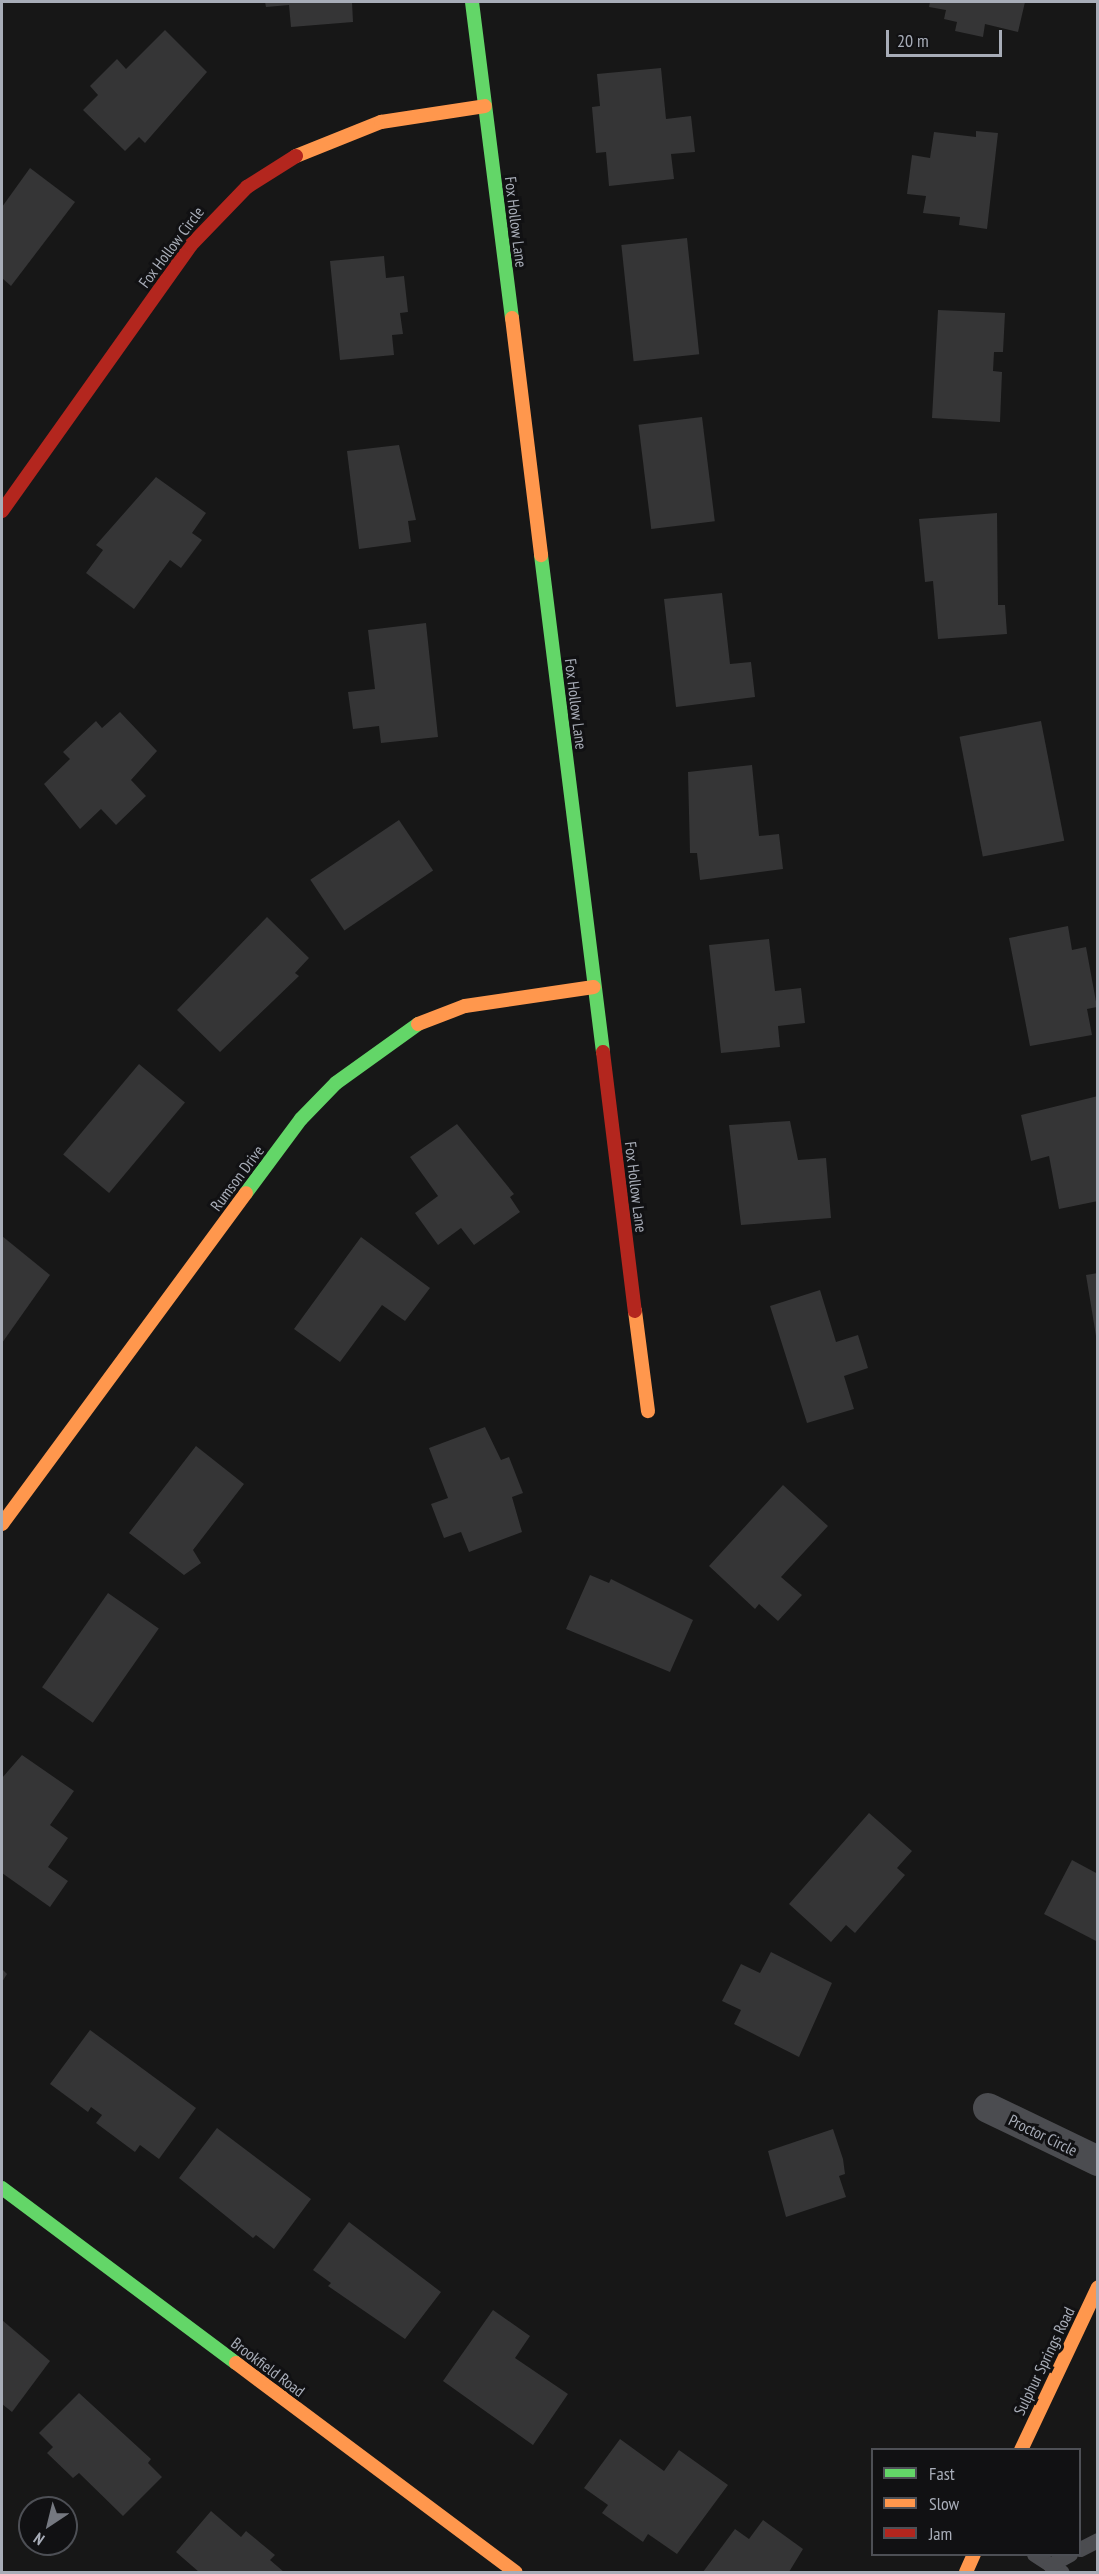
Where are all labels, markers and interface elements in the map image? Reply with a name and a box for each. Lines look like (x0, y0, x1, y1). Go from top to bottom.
scale bar (889, 18, 1004, 56)
text: 20 m (897, 29, 929, 52)
street label: Fox Hollow Lane (501, 175, 531, 269)
street label: Fox Hollow Circle (134, 203, 208, 291)
street label: Fox Hollow Lane (561, 657, 591, 751)
street label: Fox Hollow Lane (621, 1140, 651, 1234)
street label: Rumson Drive (206, 1142, 268, 1214)
street label: Proctor Circle (1006, 2110, 1080, 2160)
street label: Sulphur Springs Road (1010, 2304, 1078, 2418)
street label: Brookfield Road (228, 2333, 308, 2401)
legend (871, 2448, 1081, 2556)
text: Fast (929, 2462, 955, 2485)
text: Slow (929, 2492, 959, 2515)
north arrow (18, 2496, 78, 2556)
text: Jam (929, 2522, 952, 2545)
text: N (30, 2528, 48, 2550)

